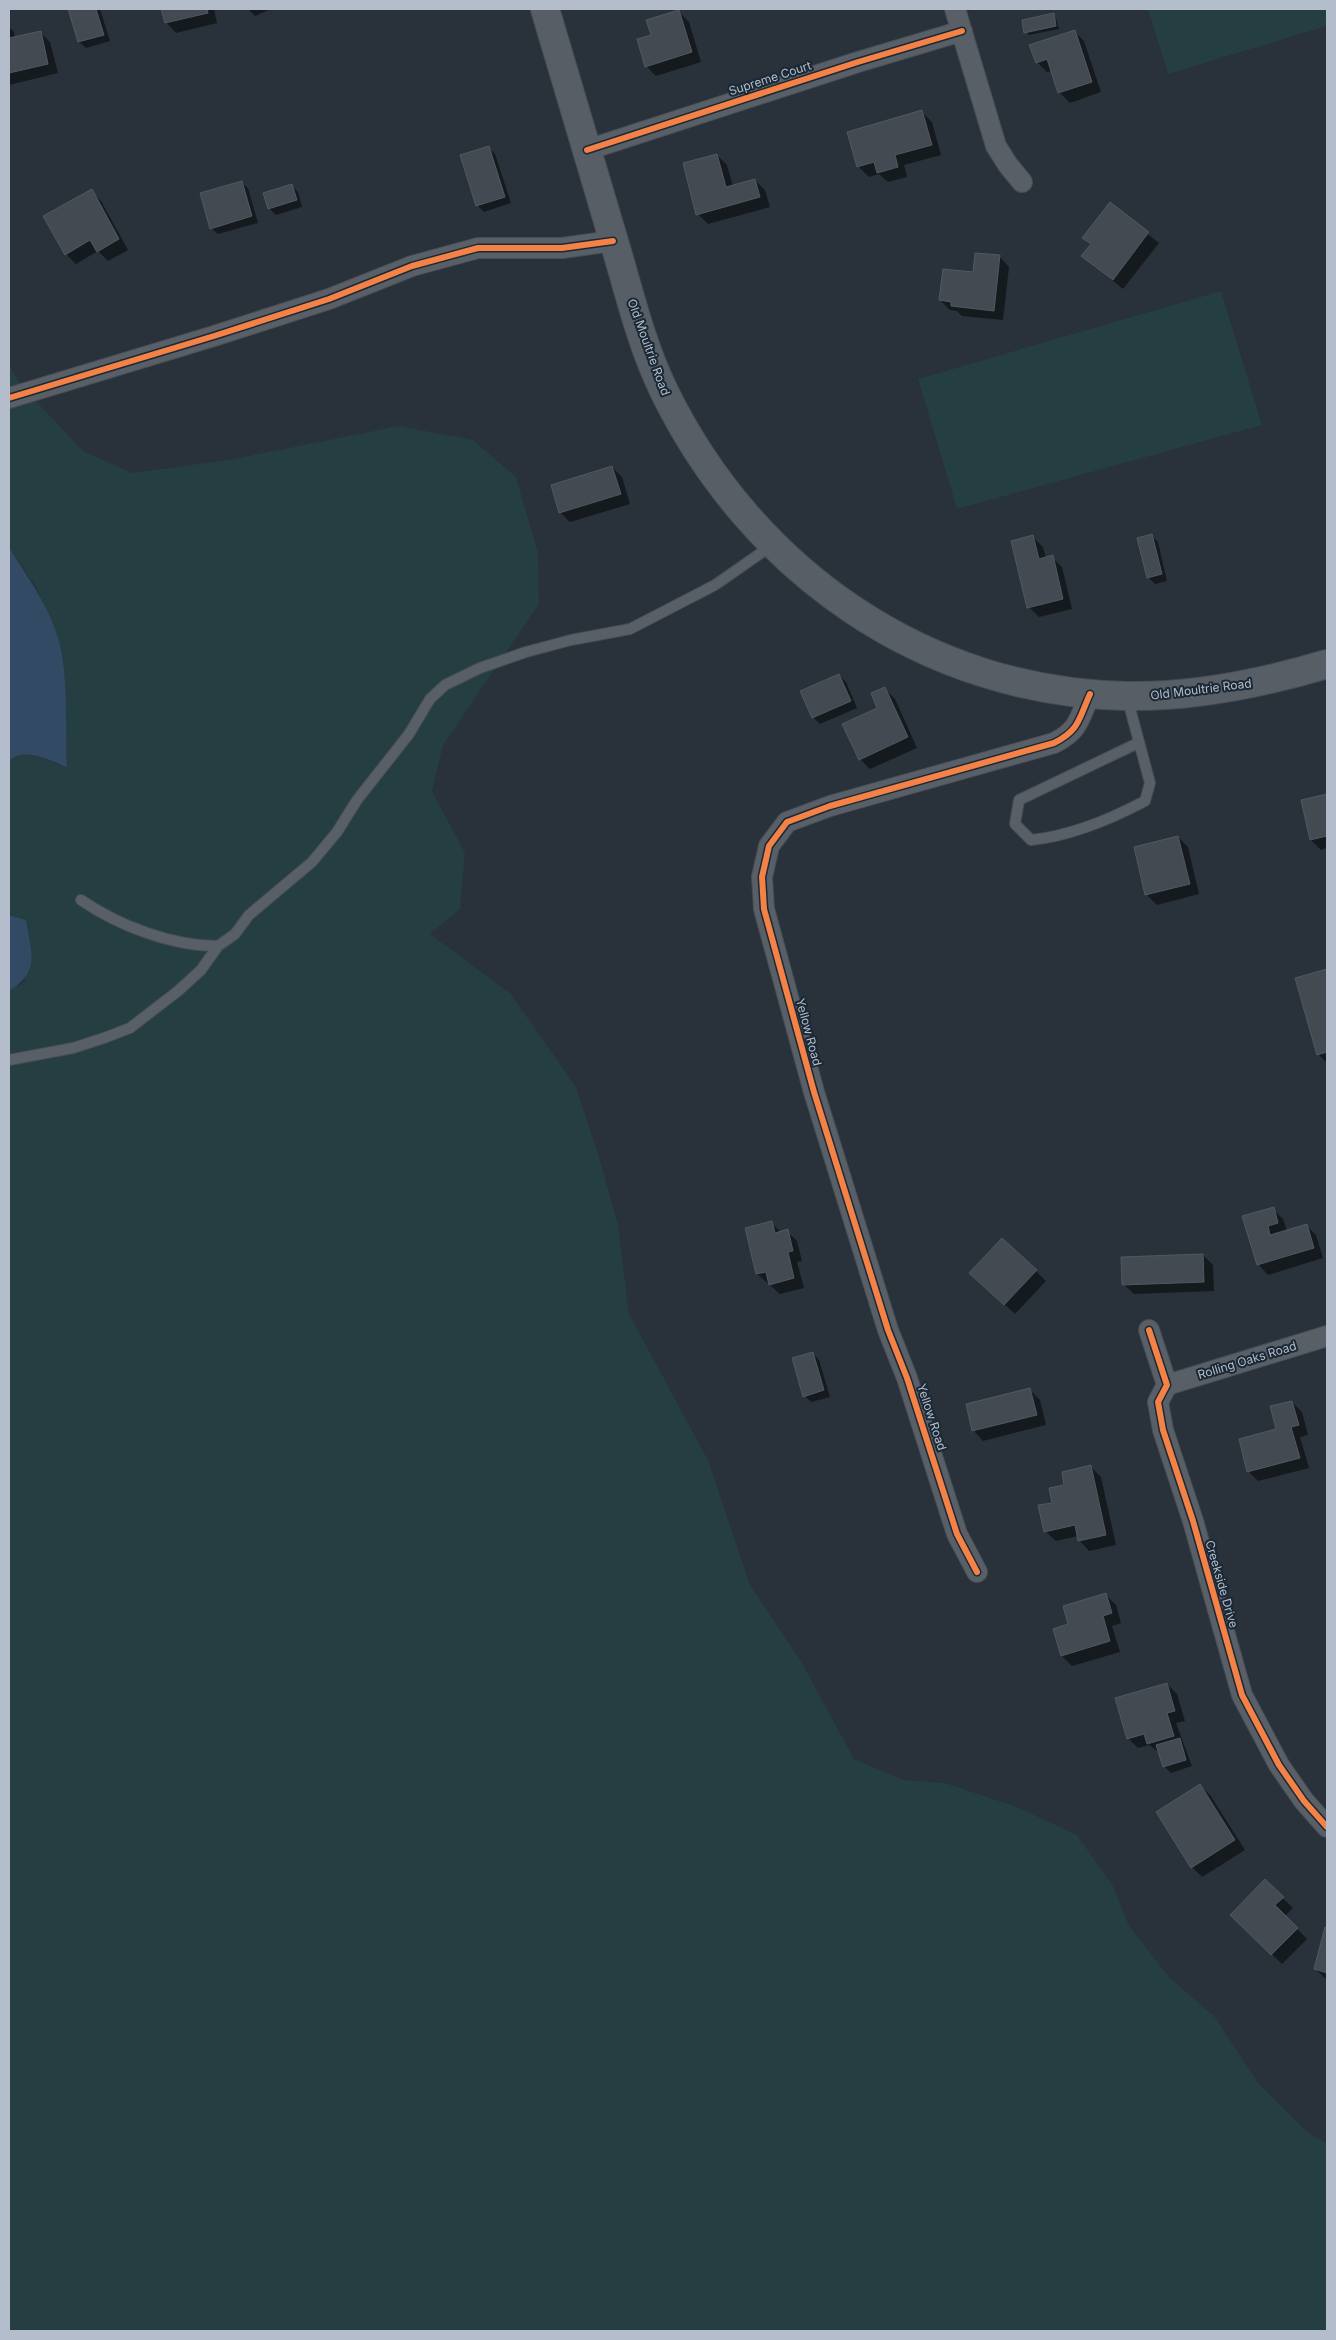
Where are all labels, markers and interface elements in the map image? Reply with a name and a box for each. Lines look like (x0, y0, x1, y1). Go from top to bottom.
street label: Supreme Court (727, 58, 813, 98)
street label: Old Moultrie Road (625, 297, 673, 397)
street label: Old Moultrie Road (1150, 675, 1252, 703)
street label: Yellow Road (793, 997, 825, 1067)
street label: Rolling Oaks Road (1196, 1338, 1298, 1382)
street label: Yellow Road (914, 1382, 950, 1452)
street label: Creekside Drive (1202, 1538, 1242, 1630)

